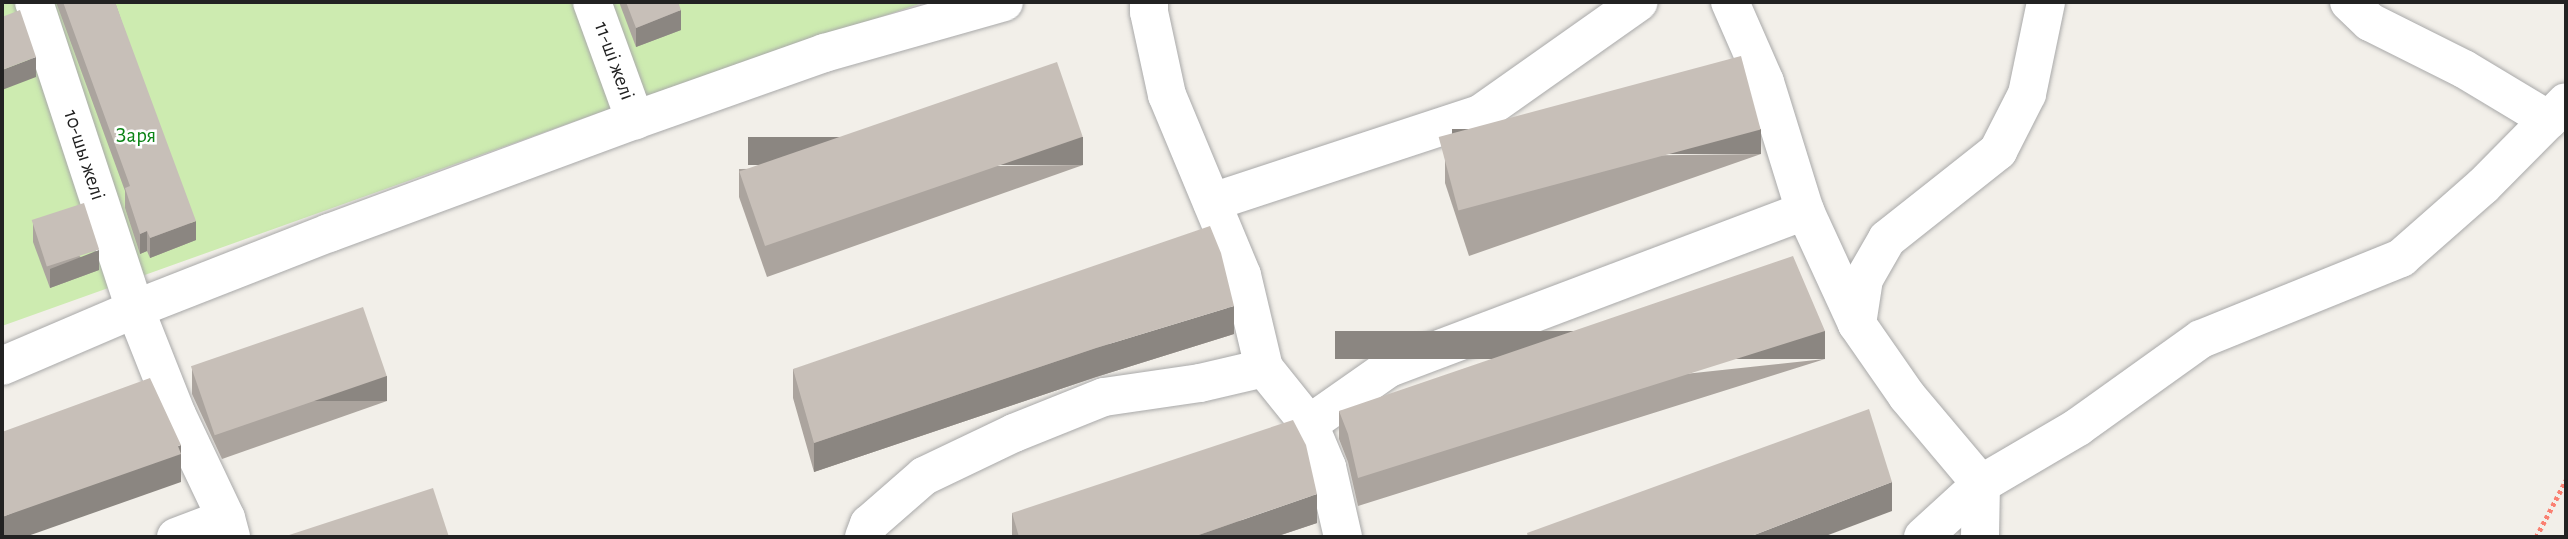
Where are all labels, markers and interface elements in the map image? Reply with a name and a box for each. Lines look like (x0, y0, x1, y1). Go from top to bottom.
street label: 11-ші желі (588, 18, 640, 104)
street label: 10-шы желі (58, 107, 110, 203)
park label: Заря (116, 123, 156, 149)

